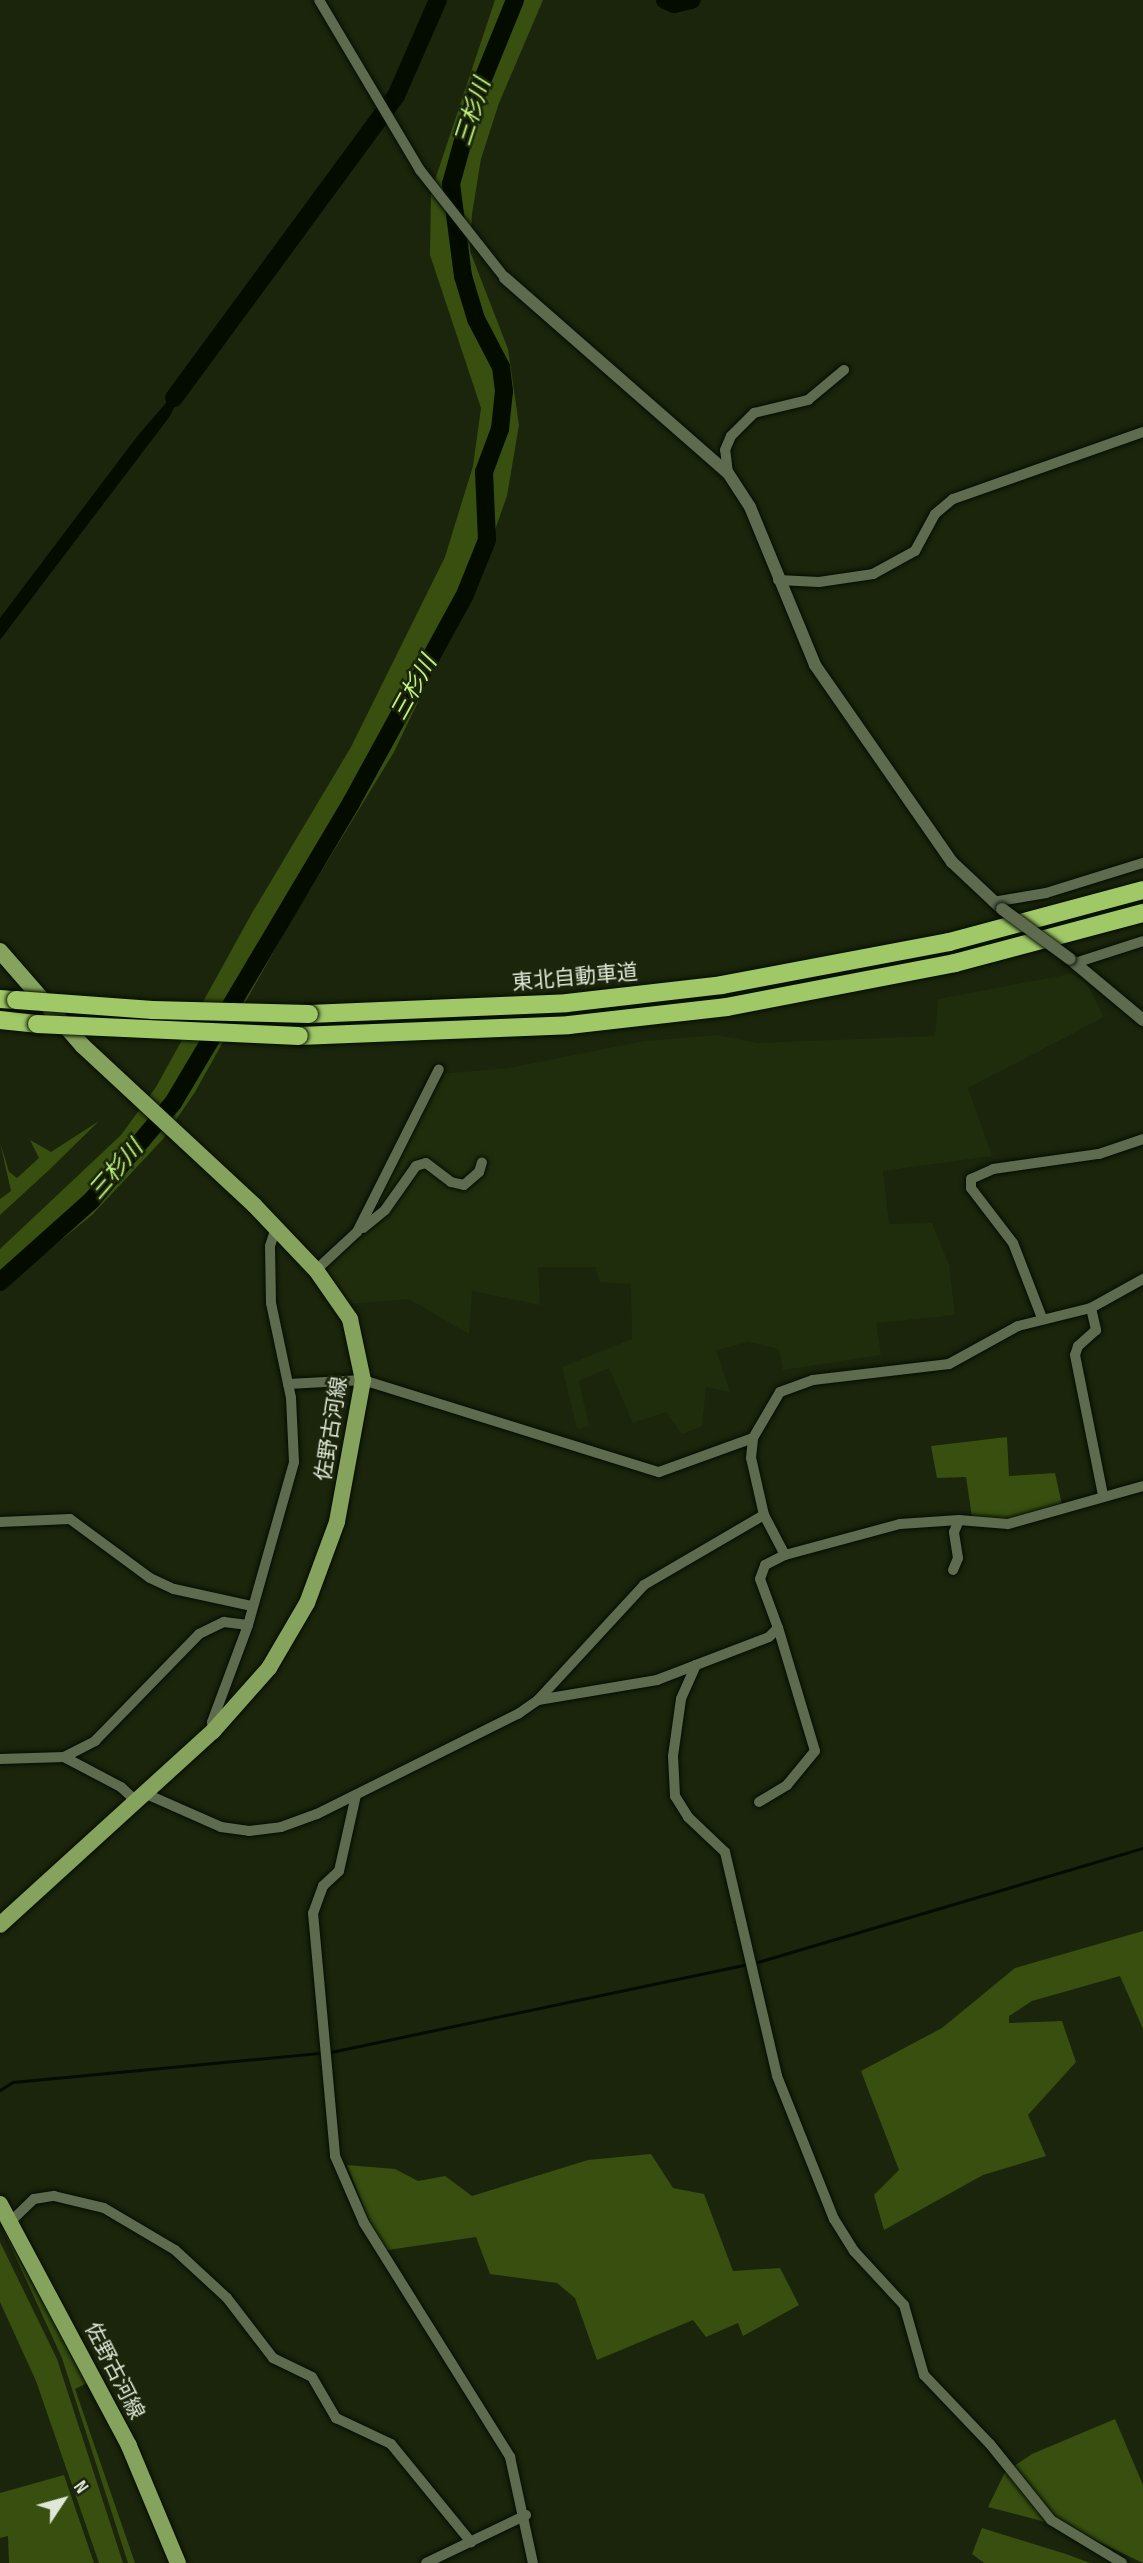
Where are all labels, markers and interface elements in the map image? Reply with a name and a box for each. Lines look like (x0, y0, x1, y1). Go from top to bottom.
water label: 三杉川 (449, 75, 497, 149)
water label: 三杉川 (385, 651, 443, 725)
street label: 東北自動車道 (511, 960, 639, 996)
water label: 三杉川 (83, 1135, 149, 1205)
street label: 佐野古河線 (311, 1375, 353, 1483)
street label: 佐野古河線 (79, 2319, 149, 2423)
north arrow (28, 2465, 98, 2535)
text: N (68, 2476, 93, 2498)

